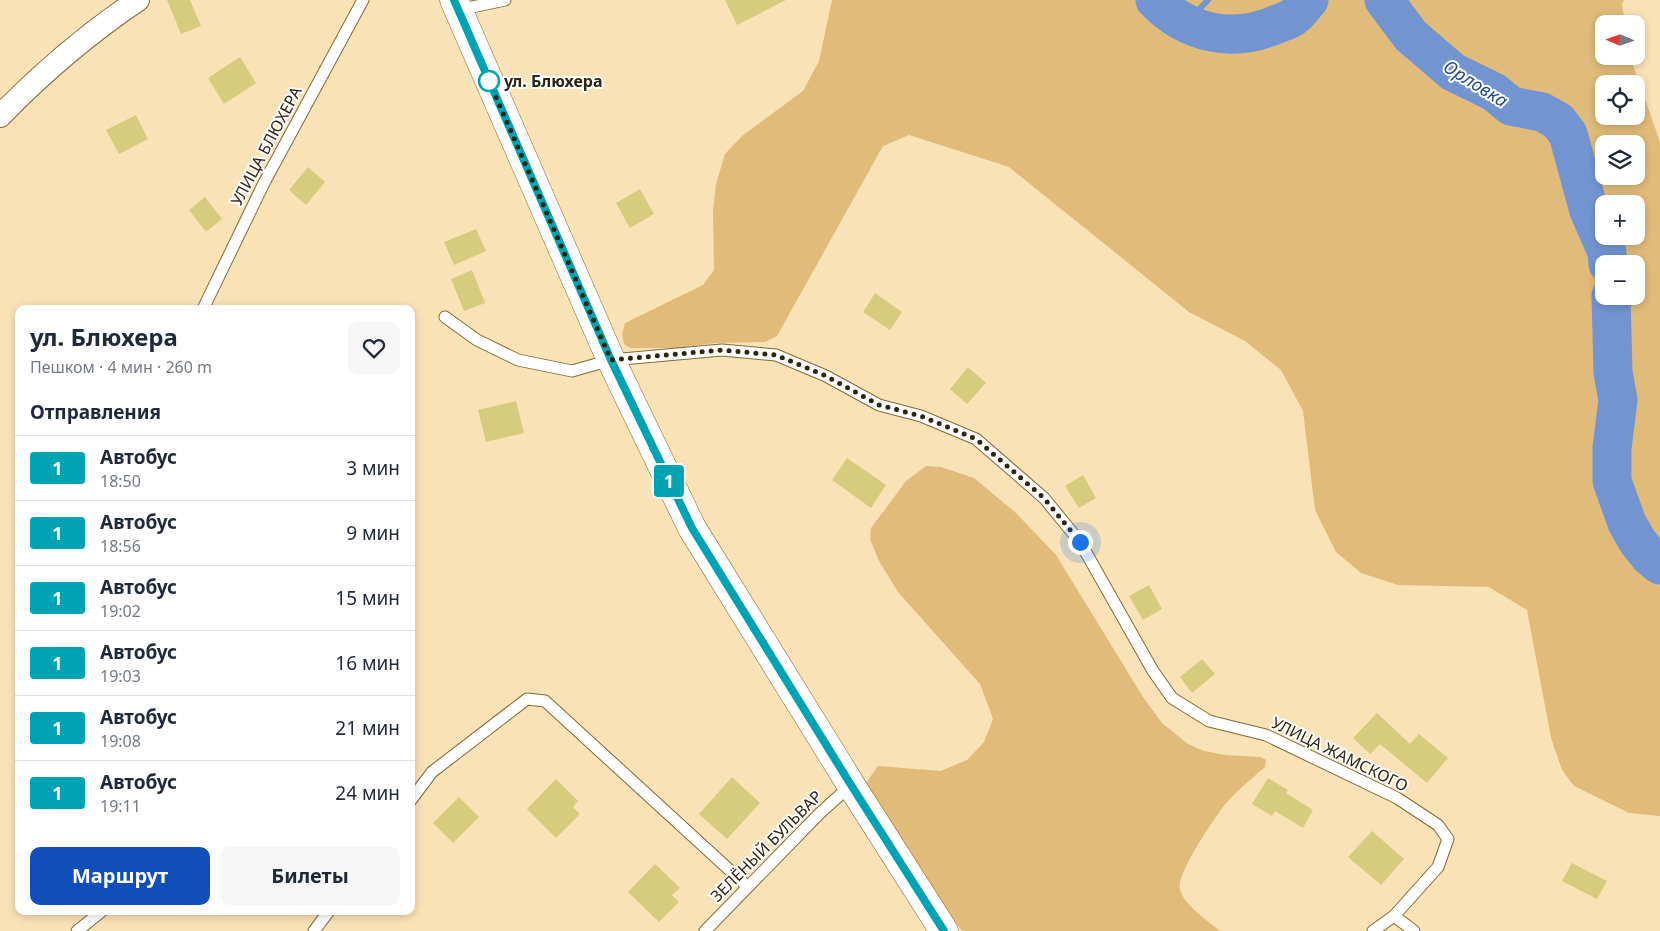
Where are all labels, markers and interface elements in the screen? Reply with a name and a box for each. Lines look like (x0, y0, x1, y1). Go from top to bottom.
north arrow (1595, 15, 1645, 65)
map controls (1595, 15, 1645, 305)
water label: Орловка (1439, 54, 1513, 112)
marker: ул. Блюхера (478, 70, 500, 92)
place label: ул. Блюхера (503, 70, 603, 92)
button: locate (1595, 75, 1645, 125)
street label: УЛИЦА БЛЮХЕРА (225, 82, 307, 209)
button: layers (1595, 135, 1645, 185)
button: + (1595, 195, 1645, 245)
button: − (1595, 255, 1645, 305)
text: ул. Блюхера (30, 320, 178, 353)
button: heart (348, 322, 400, 374)
text: Пешком · 4 мин · 260 m (30, 356, 212, 378)
text: Отправления (30, 399, 161, 425)
text: Автобус (100, 444, 177, 470)
text: 3 мин (346, 455, 400, 481)
text: 1 (52, 456, 63, 480)
line badge: 1 (653, 465, 685, 497)
text: 1 (664, 469, 674, 493)
text: 18:50 (100, 470, 141, 492)
text: Автобус (100, 509, 177, 535)
text: 9 мин (346, 520, 400, 546)
text: 1 (52, 521, 63, 545)
your location (1068, 530, 1093, 555)
text: 18:56 (100, 535, 141, 557)
text: Автобус (100, 574, 177, 600)
text: 15 мин (335, 585, 400, 611)
text: 1 (52, 586, 63, 610)
text: 19:02 (100, 600, 141, 622)
text: Автобус (100, 639, 177, 665)
text: 16 мин (335, 650, 400, 676)
text: 1 (52, 651, 63, 675)
text: 19:03 (100, 665, 141, 687)
text: Автобус (100, 704, 177, 730)
street label: УЛИЦА ЖАМСКОГО (1268, 711, 1412, 797)
text: 21 мин (335, 715, 400, 741)
text: 1 (52, 716, 63, 740)
text: 19:08 (100, 730, 141, 752)
text: Автобус (100, 769, 177, 795)
text: 24 мин (335, 780, 400, 806)
text: 1 (52, 781, 63, 805)
street label: ЗЕЛЁНЫЙ БУЛЬВАР (705, 785, 827, 907)
text: 19:11 (100, 795, 141, 817)
button: Маршрут (30, 847, 210, 905)
button: Билеты (220, 847, 400, 905)

